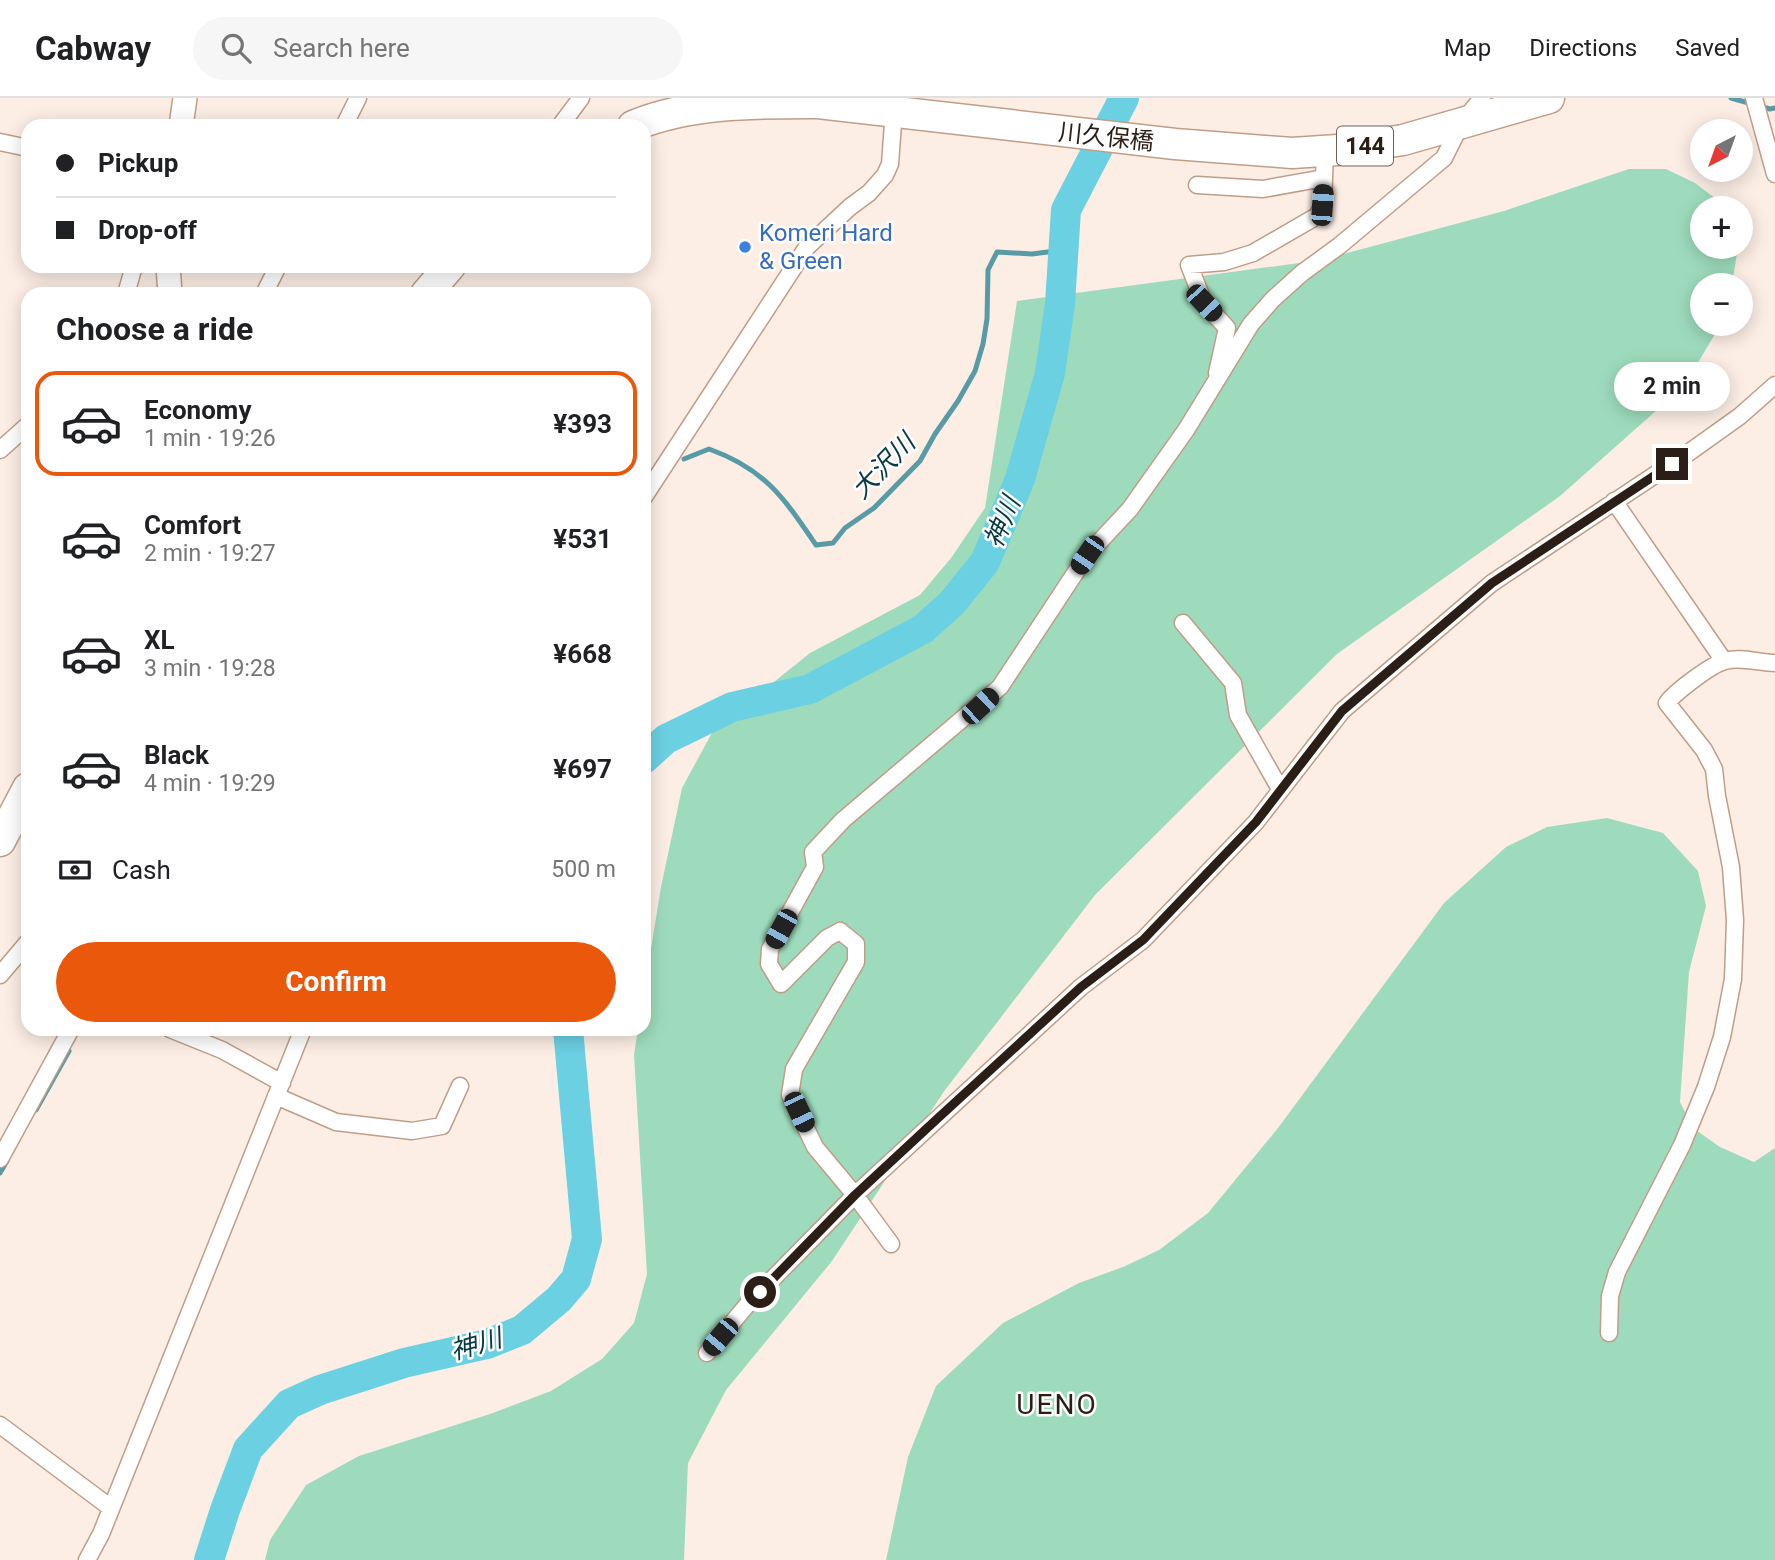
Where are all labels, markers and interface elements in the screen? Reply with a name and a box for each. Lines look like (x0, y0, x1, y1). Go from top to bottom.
search box (193, 17, 683, 80)
text: Cabway (35, 29, 151, 68)
icon: search (217, 29, 255, 67)
text: Search here (273, 33, 410, 63)
text: Map (1444, 34, 1491, 62)
text: Directions (1529, 34, 1637, 62)
text: Saved (1675, 34, 1740, 62)
street label: 川久保橋 (1057, 118, 1155, 156)
north arrow (1690, 119, 1754, 182)
map controls (1690, 119, 1753, 336)
road number: 144 (1337, 126, 1393, 166)
text: Pickup (98, 148, 178, 178)
car (1311, 183, 1334, 227)
button: + (1690, 196, 1753, 259)
text: Drop-off (98, 215, 197, 245)
place label: Komeri Hard & Green (759, 219, 893, 275)
marker: Komeri Hard & Green (737, 239, 753, 255)
button: − (1690, 273, 1753, 336)
car (1182, 280, 1227, 326)
text: Choose a ride (56, 310, 253, 348)
callout: 2 min (1614, 362, 1730, 412)
text: 2 min (1643, 373, 1701, 400)
icon: car (60, 392, 123, 455)
text: Economy (144, 395, 251, 425)
text: ¥393 (553, 409, 612, 439)
text: 1 min · 19:26 (144, 425, 276, 452)
water label: 大沢川 (845, 425, 923, 504)
route end (1656, 448, 1688, 480)
water label: 神川 (978, 489, 1027, 552)
icon: car (60, 507, 123, 570)
text: Comfort (144, 510, 241, 540)
text: ¥531 (553, 524, 612, 554)
car (1067, 532, 1108, 578)
text: 2 min · 19:27 (144, 540, 276, 567)
icon: car (60, 622, 123, 685)
text: XL (144, 625, 175, 655)
text: ¥668 (553, 639, 612, 669)
text: 3 min · 19:28 (144, 655, 276, 682)
car (958, 684, 1003, 728)
icon: car (60, 737, 123, 800)
text: Black (144, 740, 209, 770)
text: ¥697 (553, 754, 612, 784)
text: 4 min · 19:29 (144, 770, 276, 797)
icon: cash (56, 851, 94, 889)
text: Cash (112, 855, 171, 885)
text: 500 m (551, 856, 616, 883)
car (762, 906, 801, 952)
button: Confirm (56, 942, 616, 1022)
car (781, 1089, 818, 1135)
route start (744, 1276, 776, 1308)
car (699, 1314, 742, 1360)
water label: 神川 (447, 1322, 508, 1366)
district label: UENO (1016, 1388, 1098, 1421)

